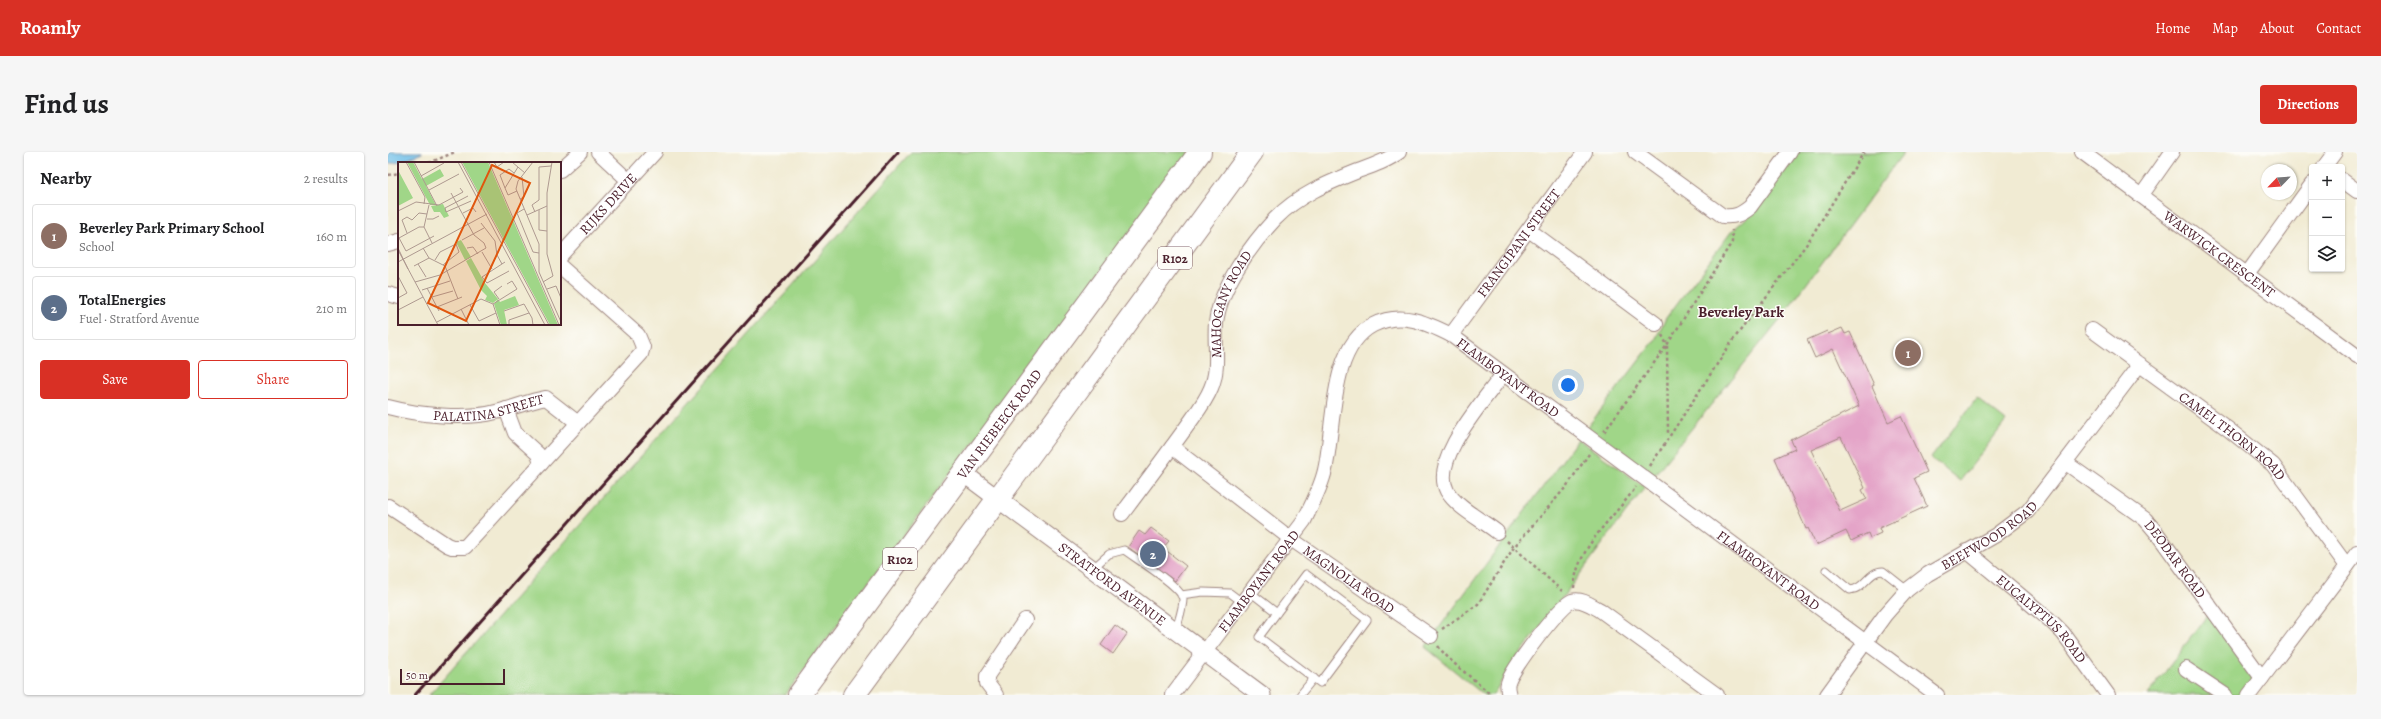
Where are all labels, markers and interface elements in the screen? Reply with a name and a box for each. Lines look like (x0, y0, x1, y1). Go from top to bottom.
text: Roamly (20, 15, 80, 41)
text: Home (2155, 19, 2190, 38)
text: Map (2212, 19, 2238, 38)
text: About (2260, 19, 2294, 38)
text: Contact (2316, 19, 2361, 38)
text: Find us (24, 85, 109, 123)
button: Directions (2260, 85, 2357, 124)
inset map (398, 162, 561, 325)
north arrow (2261, 164, 2297, 200)
map controls (2309, 164, 2345, 272)
button: + (2309, 164, 2345, 200)
text: Nearby (40, 167, 91, 190)
street label: RIJKS DRIVE (575, 169, 641, 239)
text: 2 results (304, 170, 348, 187)
street label: FRANGIPANI STREET (1472, 185, 1565, 301)
button: − (2309, 200, 2345, 236)
street label: WARWICK CRESCENT (2159, 205, 2279, 302)
text: Beverley Park Primary School (79, 218, 264, 238)
text: 1 (52, 228, 56, 245)
text: 160 m (316, 228, 347, 245)
button: layers (2309, 236, 2345, 272)
text: School (79, 238, 114, 255)
street label: MAHOGANY ROAD (1206, 246, 1256, 358)
road number: R102 (1158, 247, 1192, 269)
text: TotalEnergies (79, 290, 166, 310)
text: 2 (51, 300, 57, 317)
text: 210 m (316, 300, 347, 317)
district label: Beverley Park (1698, 302, 1784, 322)
text: Fuel · Stratford Avenue (79, 310, 199, 327)
street label: FLAMBOYANT ROAD (1453, 333, 1564, 422)
pin: 1 (1895, 338, 1921, 368)
button: Save (40, 360, 190, 399)
button: Share (198, 360, 348, 399)
street label: VAN RIEBEECK ROAD (952, 365, 1046, 483)
your location (1558, 375, 1578, 395)
street label: CAMEL THORN ROAD (2175, 387, 2290, 484)
street label: PALATINA STREET (432, 389, 546, 426)
street label: BEEFWOOD ROAD (1937, 497, 2042, 574)
street label: DEODAR ROAD (2140, 516, 2211, 602)
street label: FLAMBOYANT ROAD (1213, 526, 1304, 636)
street label: FLAMBOYANT ROAD (1713, 526, 1824, 615)
street label: STRATFORD AVENUE (1055, 538, 1170, 630)
pin: 2 (1140, 539, 1166, 569)
street label: MAGNOLIA ROAD (1299, 541, 1399, 618)
road number: R102 (883, 548, 917, 570)
street label: EUCALYPTUS ROAD (1992, 570, 2091, 667)
scale bar (400, 667, 505, 686)
text: 50 m (406, 668, 428, 683)

